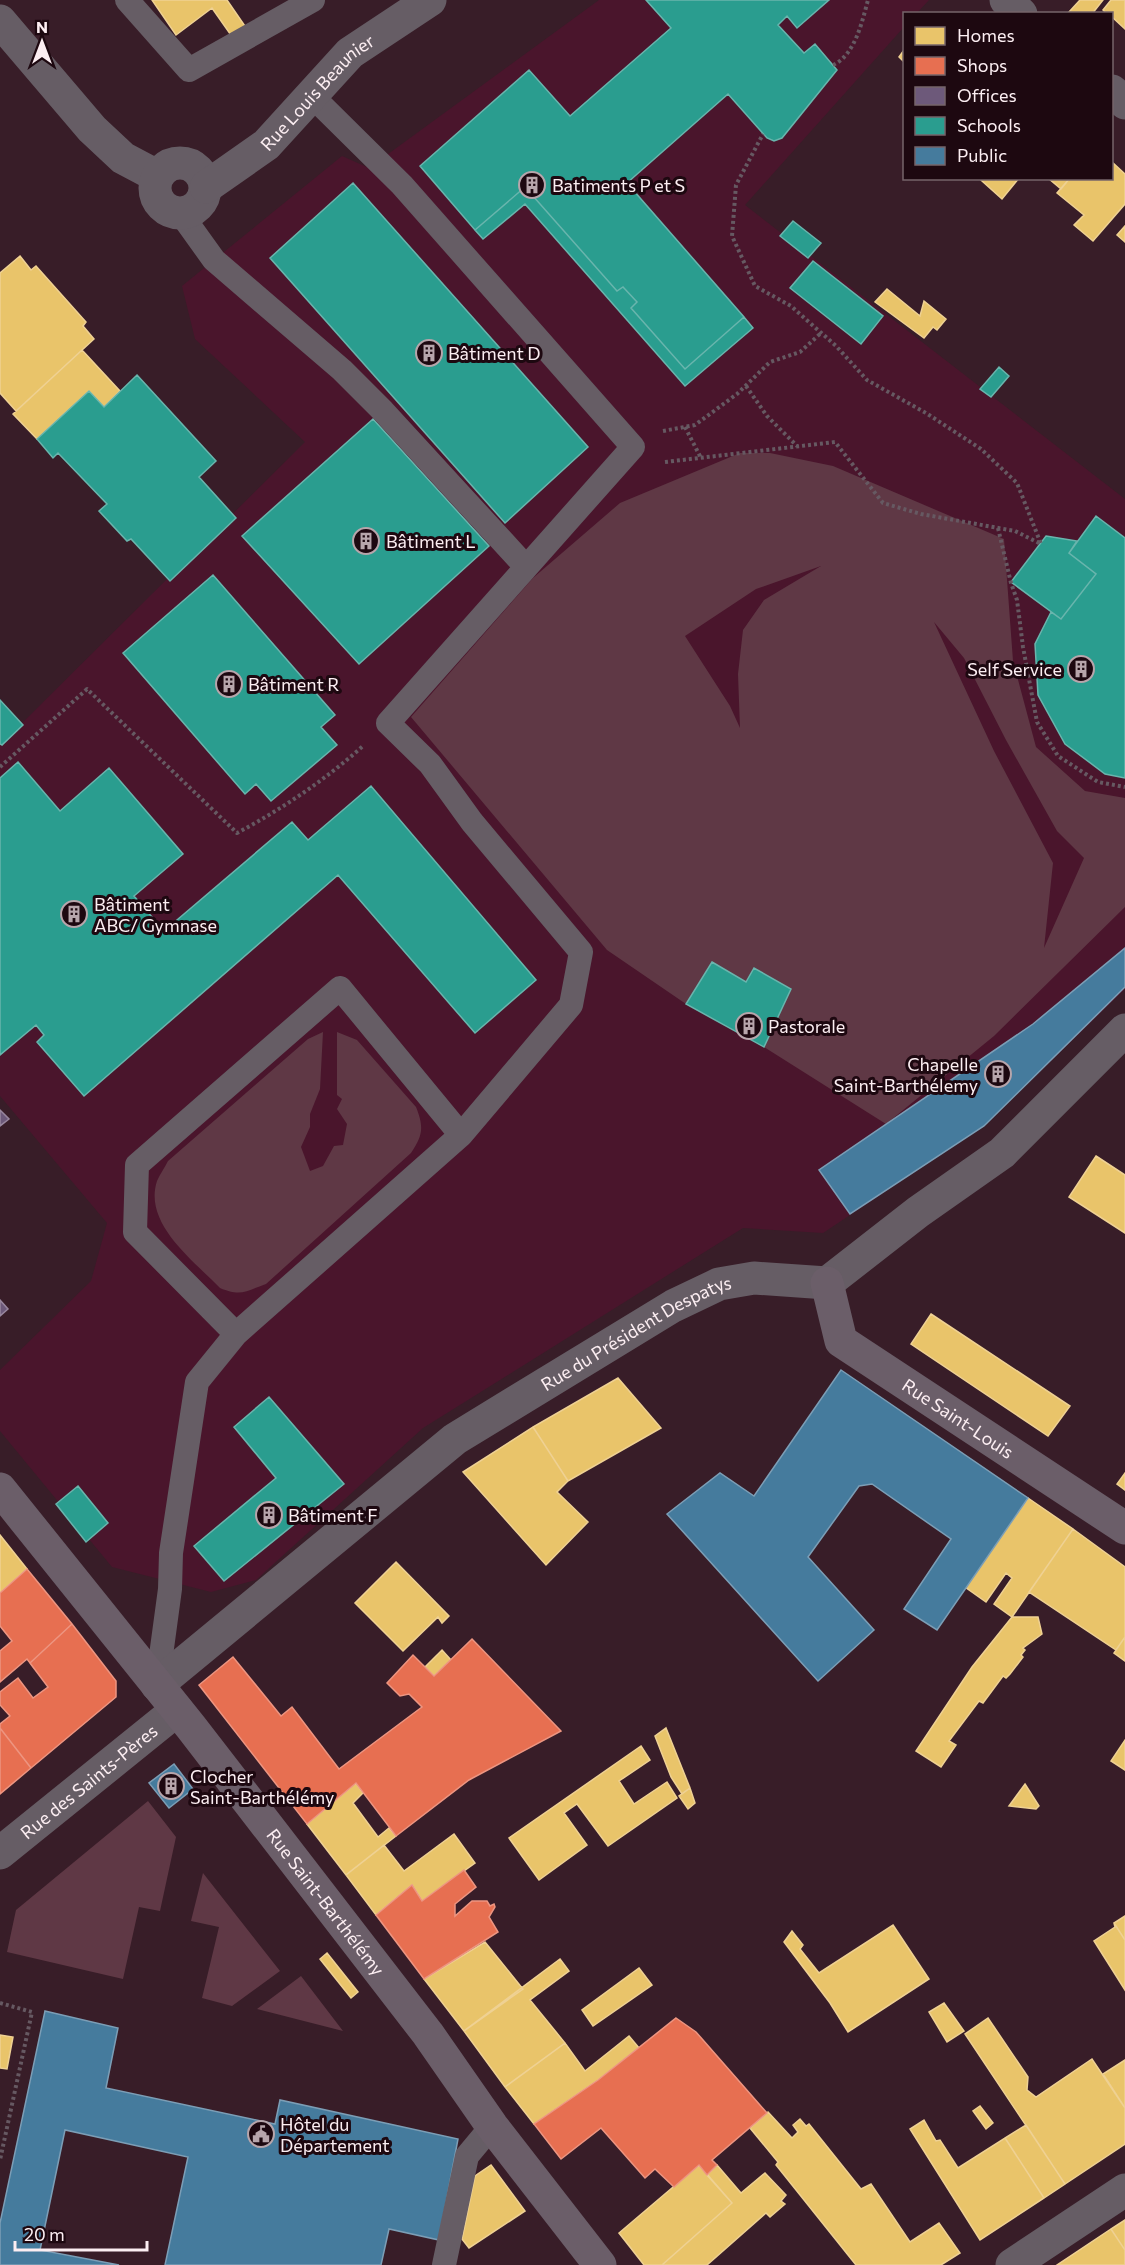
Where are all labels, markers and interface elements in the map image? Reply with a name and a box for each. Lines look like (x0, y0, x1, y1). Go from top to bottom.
north arrow (12, 12, 72, 72)
legend (903, 12, 1113, 180)
text: N (36, 17, 48, 36)
text: Homes (957, 24, 1015, 46)
street label: Rue Louis Beaunier (255, 29, 378, 155)
text: Shops (957, 54, 1007, 76)
text: Offices (957, 84, 1017, 106)
text: Schools (957, 114, 1021, 136)
text: Public (957, 144, 1007, 166)
building icon: Batiments P et S (517, 170, 547, 200)
place label: Batiments P et S (552, 174, 685, 196)
building icon: Bâtiment D (414, 338, 444, 368)
place label: Bâtiment D (448, 342, 541, 364)
building icon: Bâtiment L (351, 526, 381, 556)
place label: Bâtiment L (386, 530, 476, 552)
building icon: Self Service (1066, 654, 1096, 684)
place label: Self Service (967, 658, 1062, 680)
building icon: Bâtiment R (214, 669, 244, 699)
place label: Bâtiment R (248, 673, 339, 695)
place label: Bâtiment ABC/ Gymnase (94, 893, 217, 936)
building icon: Bâtiment ABC/ Gymnase (59, 899, 89, 929)
building icon: Pastorale (734, 1011, 764, 1041)
place label: Pastorale (768, 1015, 845, 1037)
place label: Chapelle Saint-Barthélemy (834, 1053, 978, 1096)
building icon: Chapelle Saint-Barthélemy (983, 1059, 1013, 1089)
street label: Rue du Président Despatys (537, 1271, 733, 1395)
street label: Rue Saint-Louis (898, 1374, 1018, 1463)
building icon: Bâtiment F (254, 1500, 284, 1530)
place label: Bâtiment F (288, 1504, 378, 1526)
street label: Rue des Saints-Pères (16, 1719, 162, 1843)
place label: Clocher Saint-Barthélémy (190, 1765, 334, 1808)
building icon: Clocher Saint-Barthélémy (156, 1771, 186, 1801)
street label: Rue Saint-Barthélémy (262, 1824, 389, 1980)
place label: Hôtel du Département (280, 2113, 390, 2156)
public building icon: Hôtel du Département (246, 2119, 276, 2149)
scale bar (15, 2214, 147, 2252)
text: 20 m (24, 2223, 65, 2245)

